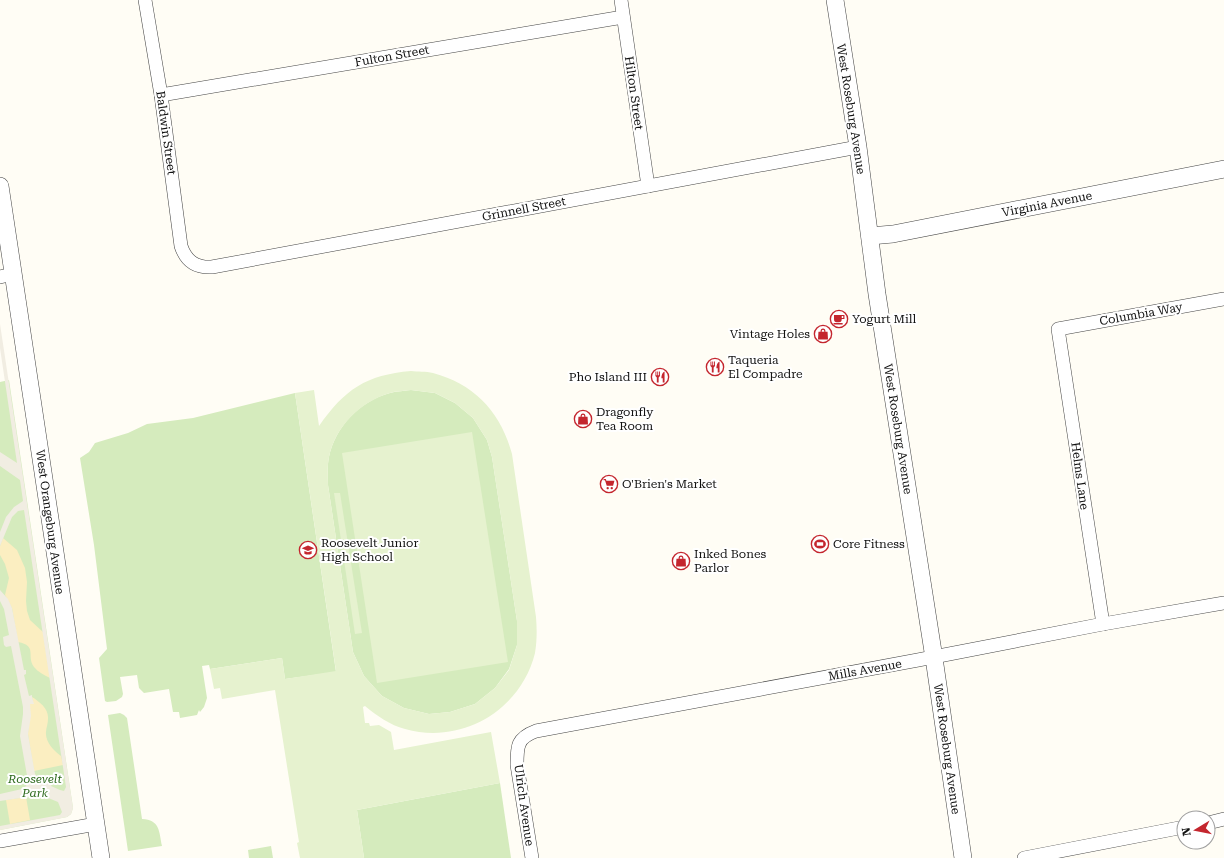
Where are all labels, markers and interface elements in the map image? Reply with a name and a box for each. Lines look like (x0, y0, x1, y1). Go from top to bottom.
street label: Fulton Street (354, 42, 431, 69)
street label: West Roseburg Avenue (834, 43, 868, 176)
street label: Hilton Street (622, 55, 646, 131)
street label: Baldwin Street (153, 90, 179, 176)
street label: Virginia Avenue (1001, 188, 1094, 220)
street label: Grinnell Street (481, 194, 568, 224)
street label: Columbia Way (1098, 300, 1185, 328)
cafe icon: Yogurt Mill (829, 309, 849, 329)
place label: Yogurt Mill (852, 312, 917, 326)
shop icon: Vintage Holes (813, 324, 833, 344)
place label: Vintage Holes (730, 327, 810, 341)
place label: Taqueria El Compadre (728, 353, 803, 381)
restaurant icon: Taqueria El Compadre (705, 357, 725, 377)
street label: West Roseburg Avenue (881, 363, 915, 496)
restaurant icon: Pho Island III (650, 367, 670, 387)
place label: Pho Island III (569, 370, 647, 384)
place label: Dragonfly Tea Room (596, 405, 654, 433)
shop icon: Dragonfly Tea Room (573, 409, 593, 429)
street label: Helms Lane (1068, 441, 1092, 511)
street label: West Orangeburg Avenue (33, 449, 67, 596)
supermarket icon: O'Brien's Market (599, 474, 619, 494)
place label: O'Brien's Market (622, 477, 717, 491)
sports icon: Core Fitness (810, 534, 830, 554)
place label: Roosevelt Junior High School (321, 536, 418, 564)
place label: Core Fitness (833, 537, 905, 551)
school or university icon: Roosevelt Junior High School (298, 540, 318, 560)
place label: Inked Bones Parlor (694, 547, 766, 575)
shop icon: Inked Bones Parlor (671, 551, 691, 571)
street label: Mills Avenue (827, 657, 903, 683)
street label: West Roseburg Avenue (931, 683, 963, 816)
street label: Ulrich Avenue (511, 763, 537, 847)
park label: Roosevelt Park (7, 772, 62, 800)
north arrow (1176, 810, 1216, 850)
text: N (1179, 826, 1194, 837)

